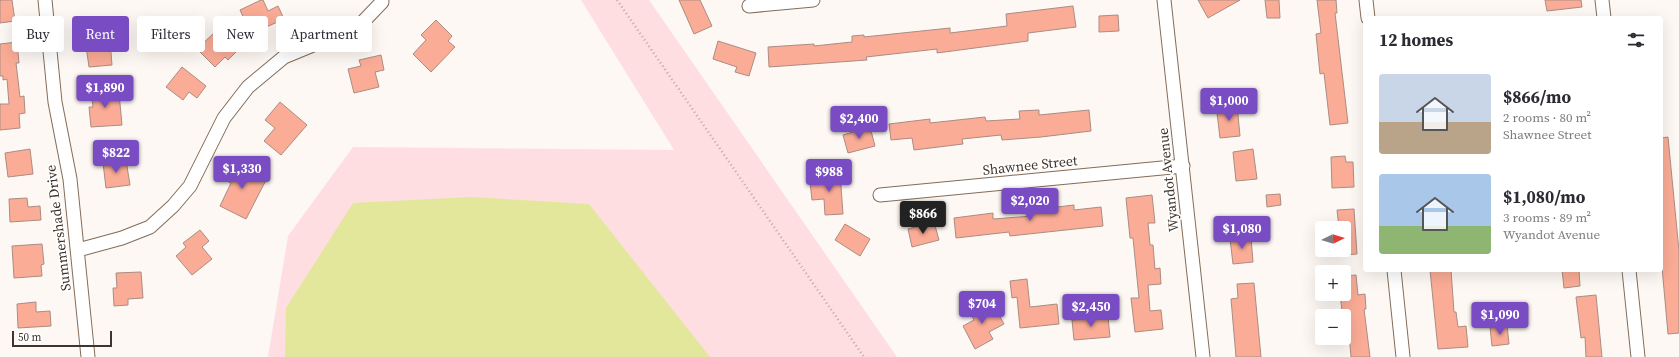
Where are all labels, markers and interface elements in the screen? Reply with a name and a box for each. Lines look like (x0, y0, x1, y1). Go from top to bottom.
chip: Buy (12, 16, 64, 52)
chip: Rent (72, 16, 129, 52)
chip: Filters (137, 16, 205, 52)
chip: New (213, 16, 268, 52)
chip: Apartment (276, 16, 372, 52)
text: 12 homes (1379, 28, 1453, 52)
icon: filters (1625, 29, 1647, 51)
pin: $1,890 (72, 75, 138, 109)
text: $1,890 (85, 79, 125, 96)
text: $866/mo (1503, 85, 1571, 109)
pin: $1,000 (1196, 88, 1262, 122)
icon: home (1411, 90, 1459, 138)
text: $1,000 (1209, 92, 1249, 109)
pin: $2,400 (826, 106, 892, 140)
text: 2 rooms · 80 m² (1503, 109, 1591, 126)
text: $2,400 (839, 110, 879, 127)
text: Shawnee Street (1503, 126, 1591, 143)
street label: Wyandot Avenue (1153, 127, 1183, 233)
pin: $822 (92, 140, 140, 174)
text: $822 (102, 144, 130, 161)
street label: Shawnee Street (982, 150, 1079, 180)
pin: $1,330 (209, 156, 275, 190)
pin: $988 (805, 159, 853, 193)
text: $1,330 (222, 160, 262, 177)
text: $988 (815, 163, 843, 180)
street label: Summershade Drive (40, 164, 76, 292)
text: $1,080/mo (1503, 185, 1585, 209)
pin: $2,020 (997, 188, 1063, 222)
icon: home (1411, 190, 1459, 238)
text: $2,020 (1010, 192, 1050, 209)
pin: $866 (899, 201, 947, 235)
text: $866 (909, 205, 937, 222)
text: 3 rooms · 89 m² (1503, 209, 1591, 226)
pin: $1,080 (1209, 216, 1275, 250)
text: $1,080 (1222, 220, 1262, 237)
north arrow (1315, 221, 1351, 257)
map controls (1315, 221, 1351, 345)
text: Wyandot Avenue (1503, 226, 1600, 243)
button: + (1315, 265, 1351, 301)
pin: $704 (958, 291, 1006, 325)
pin: $2,450 (1058, 294, 1124, 328)
text: $704 (968, 295, 996, 312)
text: $2,450 (1071, 298, 1111, 315)
pin: $1,090 (1467, 302, 1533, 336)
text: $1,090 (1480, 306, 1520, 323)
button: − (1315, 309, 1351, 345)
scale bar (12, 329, 112, 348)
text: 50 m (18, 330, 41, 345)

